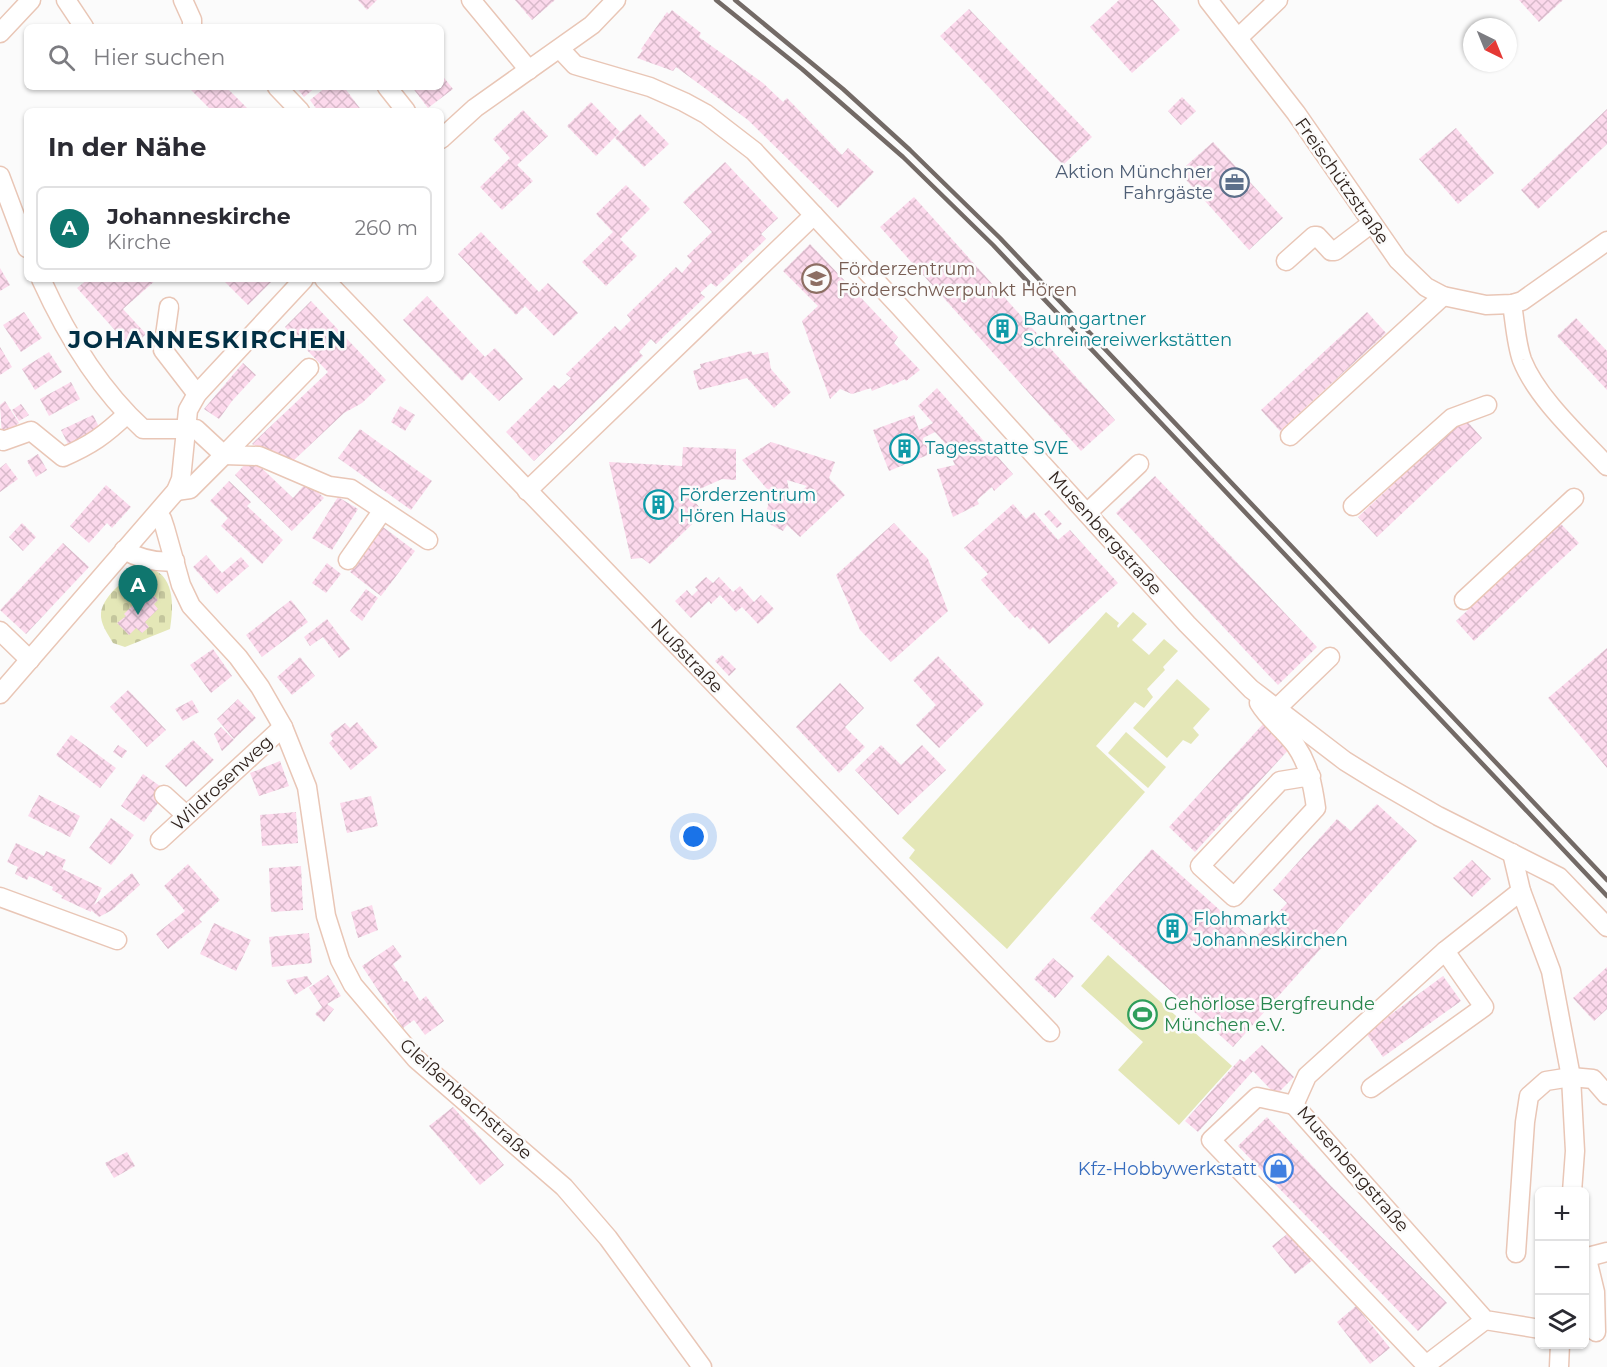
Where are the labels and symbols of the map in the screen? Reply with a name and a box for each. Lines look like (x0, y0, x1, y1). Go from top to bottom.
north arrow (1463, 18, 1517, 72)
street label: Freischützstraße (1290, 113, 1394, 249)
place label: Aktion Münchner Fahrgäste (1055, 161, 1213, 204)
office icon: Aktion Münchner Fahrgäste (1218, 166, 1250, 198)
place label: Förderzentrum Förderschwerpunkt Hören (838, 258, 1077, 301)
school or university icon: Förderzentrum Förderschwerpunkt Hören (801, 263, 833, 295)
place label: Baumgartner Schreinereiwerkstätten (1023, 308, 1232, 351)
building icon: Baumgartner Schreinereiwerkstätten (986, 313, 1018, 345)
district label: JOHANNESKIRCHEN (67, 325, 348, 354)
building icon: Tagesstatte SVE (888, 432, 920, 464)
place label: Tagesstatte SVE (925, 437, 1069, 459)
street label: Musenbergstraße (1043, 466, 1167, 600)
place label: Förderzentrum Hören Haus (679, 484, 816, 527)
building icon: Förderzentrum Hören Haus (642, 489, 674, 521)
pin: A (118, 566, 158, 615)
street label: Nußstraße (646, 614, 728, 698)
street label: Wildrosenweg (167, 731, 277, 835)
your location (679, 822, 708, 851)
place label: Flohmarkt Johanneskirchen (1192, 908, 1348, 951)
building icon: Flohmarkt Johanneskirchen (1156, 913, 1188, 945)
place label: Gehörlose Bergfreunde München e.V. (1164, 993, 1375, 1036)
sports icon: Gehörlose Bergfreunde München e.V. (1127, 998, 1159, 1030)
street label: Gleißenbachstraße (395, 1034, 537, 1164)
street label: Musenbergstraße (1292, 1102, 1414, 1237)
shop icon: Kfz-Hobbywerkstatt (1262, 1153, 1294, 1185)
place label: Kfz-Hobbywerkstatt (1078, 1158, 1257, 1180)

